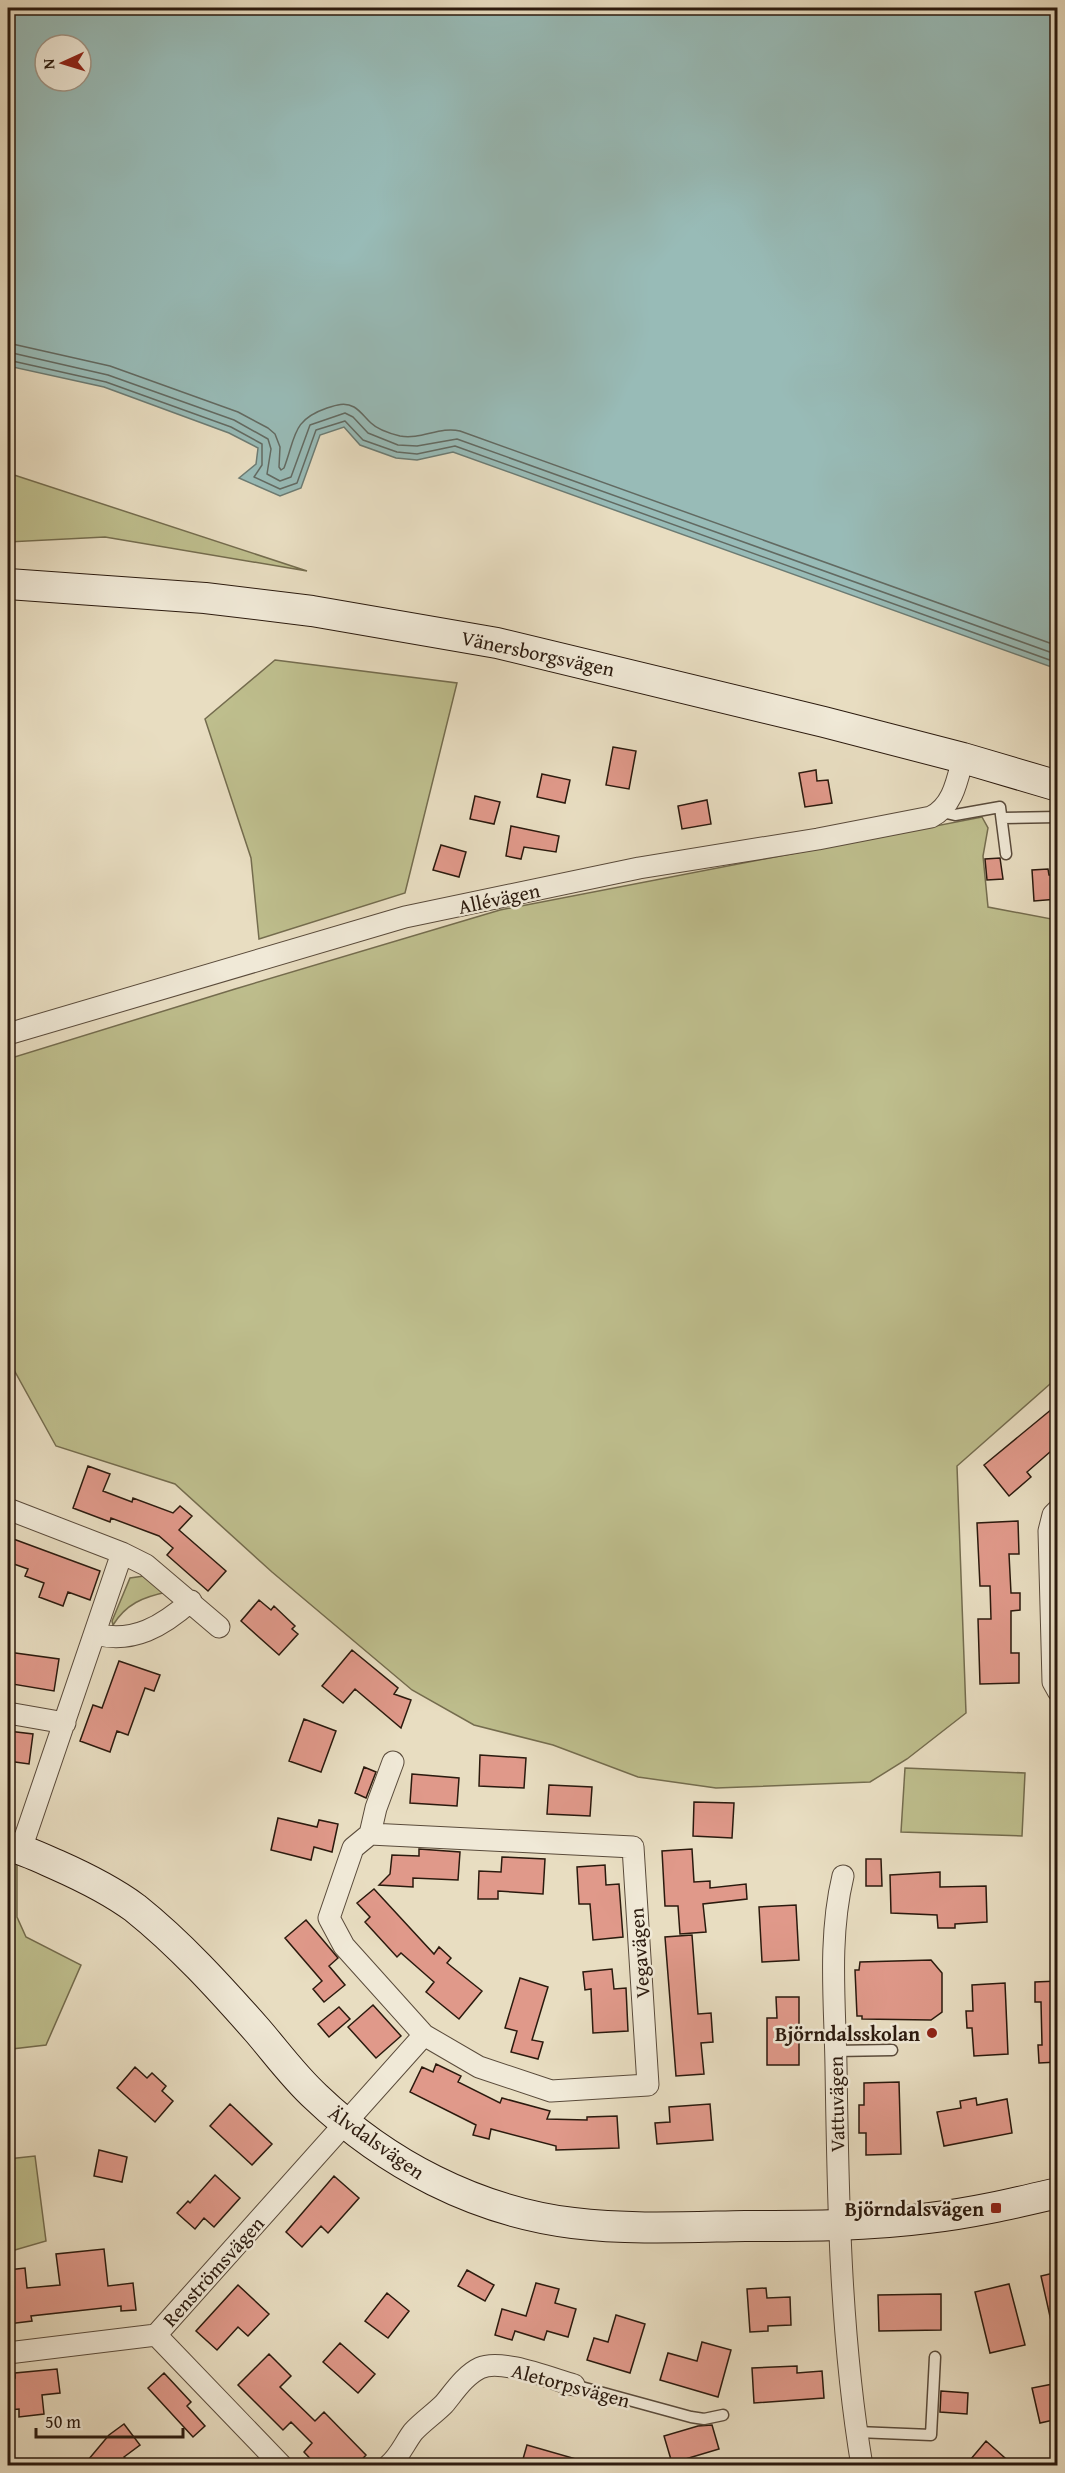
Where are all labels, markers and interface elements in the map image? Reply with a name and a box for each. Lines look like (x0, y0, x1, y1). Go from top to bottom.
north arrow (33, 33, 93, 93)
text: N (36, 58, 60, 70)
street label: Vänersborgsvägen (459, 623, 617, 683)
street label: Allévägen (456, 875, 542, 921)
street label: Vegavägen (621, 1907, 657, 1999)
place label: Björndalsskolan (775, 2019, 920, 2048)
marker: Björndalsskolan (925, 2026, 939, 2040)
street label: Vattuvägen (821, 2056, 851, 2152)
street label: Älvdalsvägen (323, 2098, 431, 2186)
place label: Björndalsvägen (845, 2194, 984, 2223)
marker: Björndalsvägen (989, 2201, 1003, 2215)
street label: Renströmsvägen (155, 2209, 271, 2333)
street label: Aletorpsvägen (509, 2355, 633, 2415)
scale bar (36, 2401, 183, 2439)
text: 50 m (45, 2408, 81, 2435)

